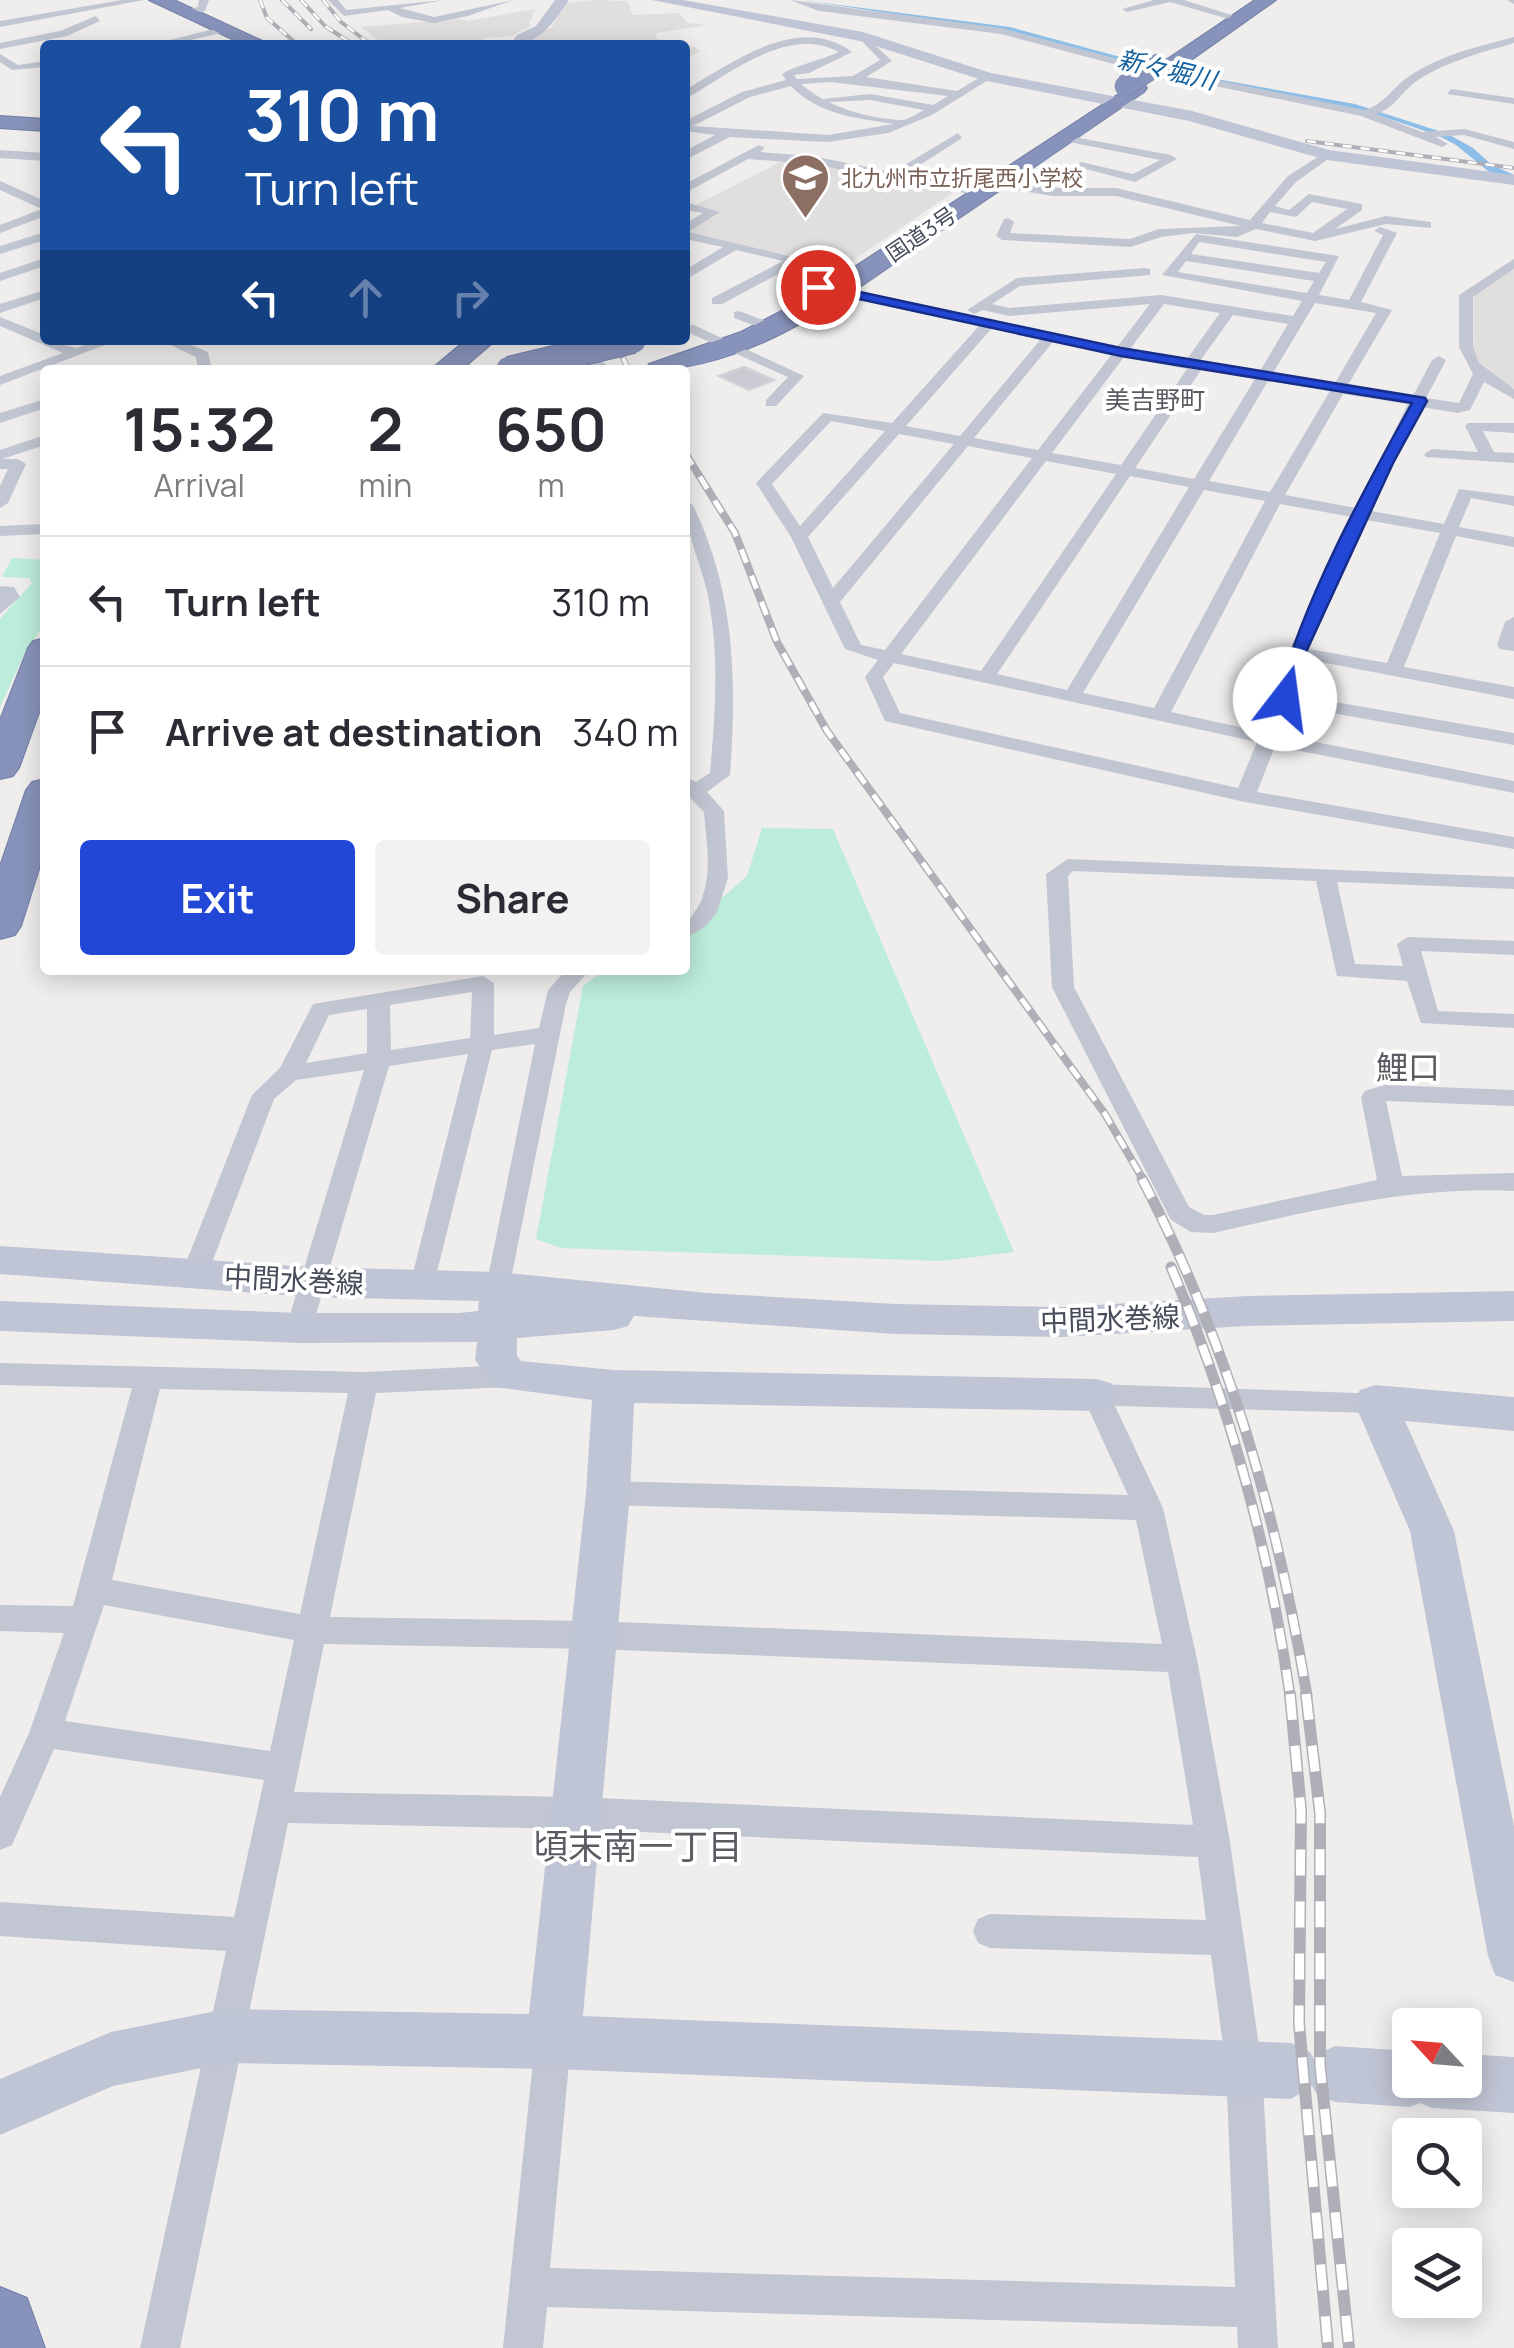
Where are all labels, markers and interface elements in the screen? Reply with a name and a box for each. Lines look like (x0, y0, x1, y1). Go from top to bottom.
water label: 新々堀川 (1114, 41, 1223, 98)
text: 310 m (245, 66, 439, 162)
icon: left (80, 80, 210, 210)
school or university icon: 北九州市立折尾西小学校 (780, 152, 832, 220)
text: Turn left (245, 157, 419, 219)
place label: 北九州市立折尾西小学校 (841, 163, 1083, 193)
street label: 国道3号 (880, 200, 962, 268)
pin (776, 245, 861, 330)
icon: arrive (791, 260, 846, 315)
icon: left (233, 270, 288, 325)
icon: ahead (338, 270, 393, 325)
icon: right (443, 270, 498, 325)
district label: 美吉野町 (1105, 382, 1205, 417)
text: 15:32 (123, 387, 276, 469)
text: 2 (367, 387, 403, 469)
text: 650 (495, 387, 607, 469)
text: Arrival (154, 463, 245, 507)
text: min (359, 463, 412, 507)
text: m (538, 463, 565, 507)
icon: left (80, 574, 135, 629)
text: Turn left (165, 575, 321, 627)
text: 310 m (551, 575, 650, 627)
position arrow (1233, 647, 1337, 751)
icon: arrive (80, 704, 135, 759)
text: Arrive at destination (165, 705, 542, 757)
text: 340 m (572, 705, 679, 757)
button: Exit (80, 840, 355, 955)
button: Share (375, 840, 650, 955)
district label: 鯉口 (1376, 1045, 1440, 1089)
street label: 中間水巻線 (223, 1256, 365, 1302)
street label: 中間水巻線 (1039, 1297, 1181, 1339)
district label: 頃末南一丁目 (533, 1822, 743, 1870)
north arrow (1392, 2008, 1482, 2098)
map controls (1392, 2008, 1482, 2318)
button: search (1392, 2118, 1482, 2208)
button: layers (1392, 2228, 1482, 2318)

